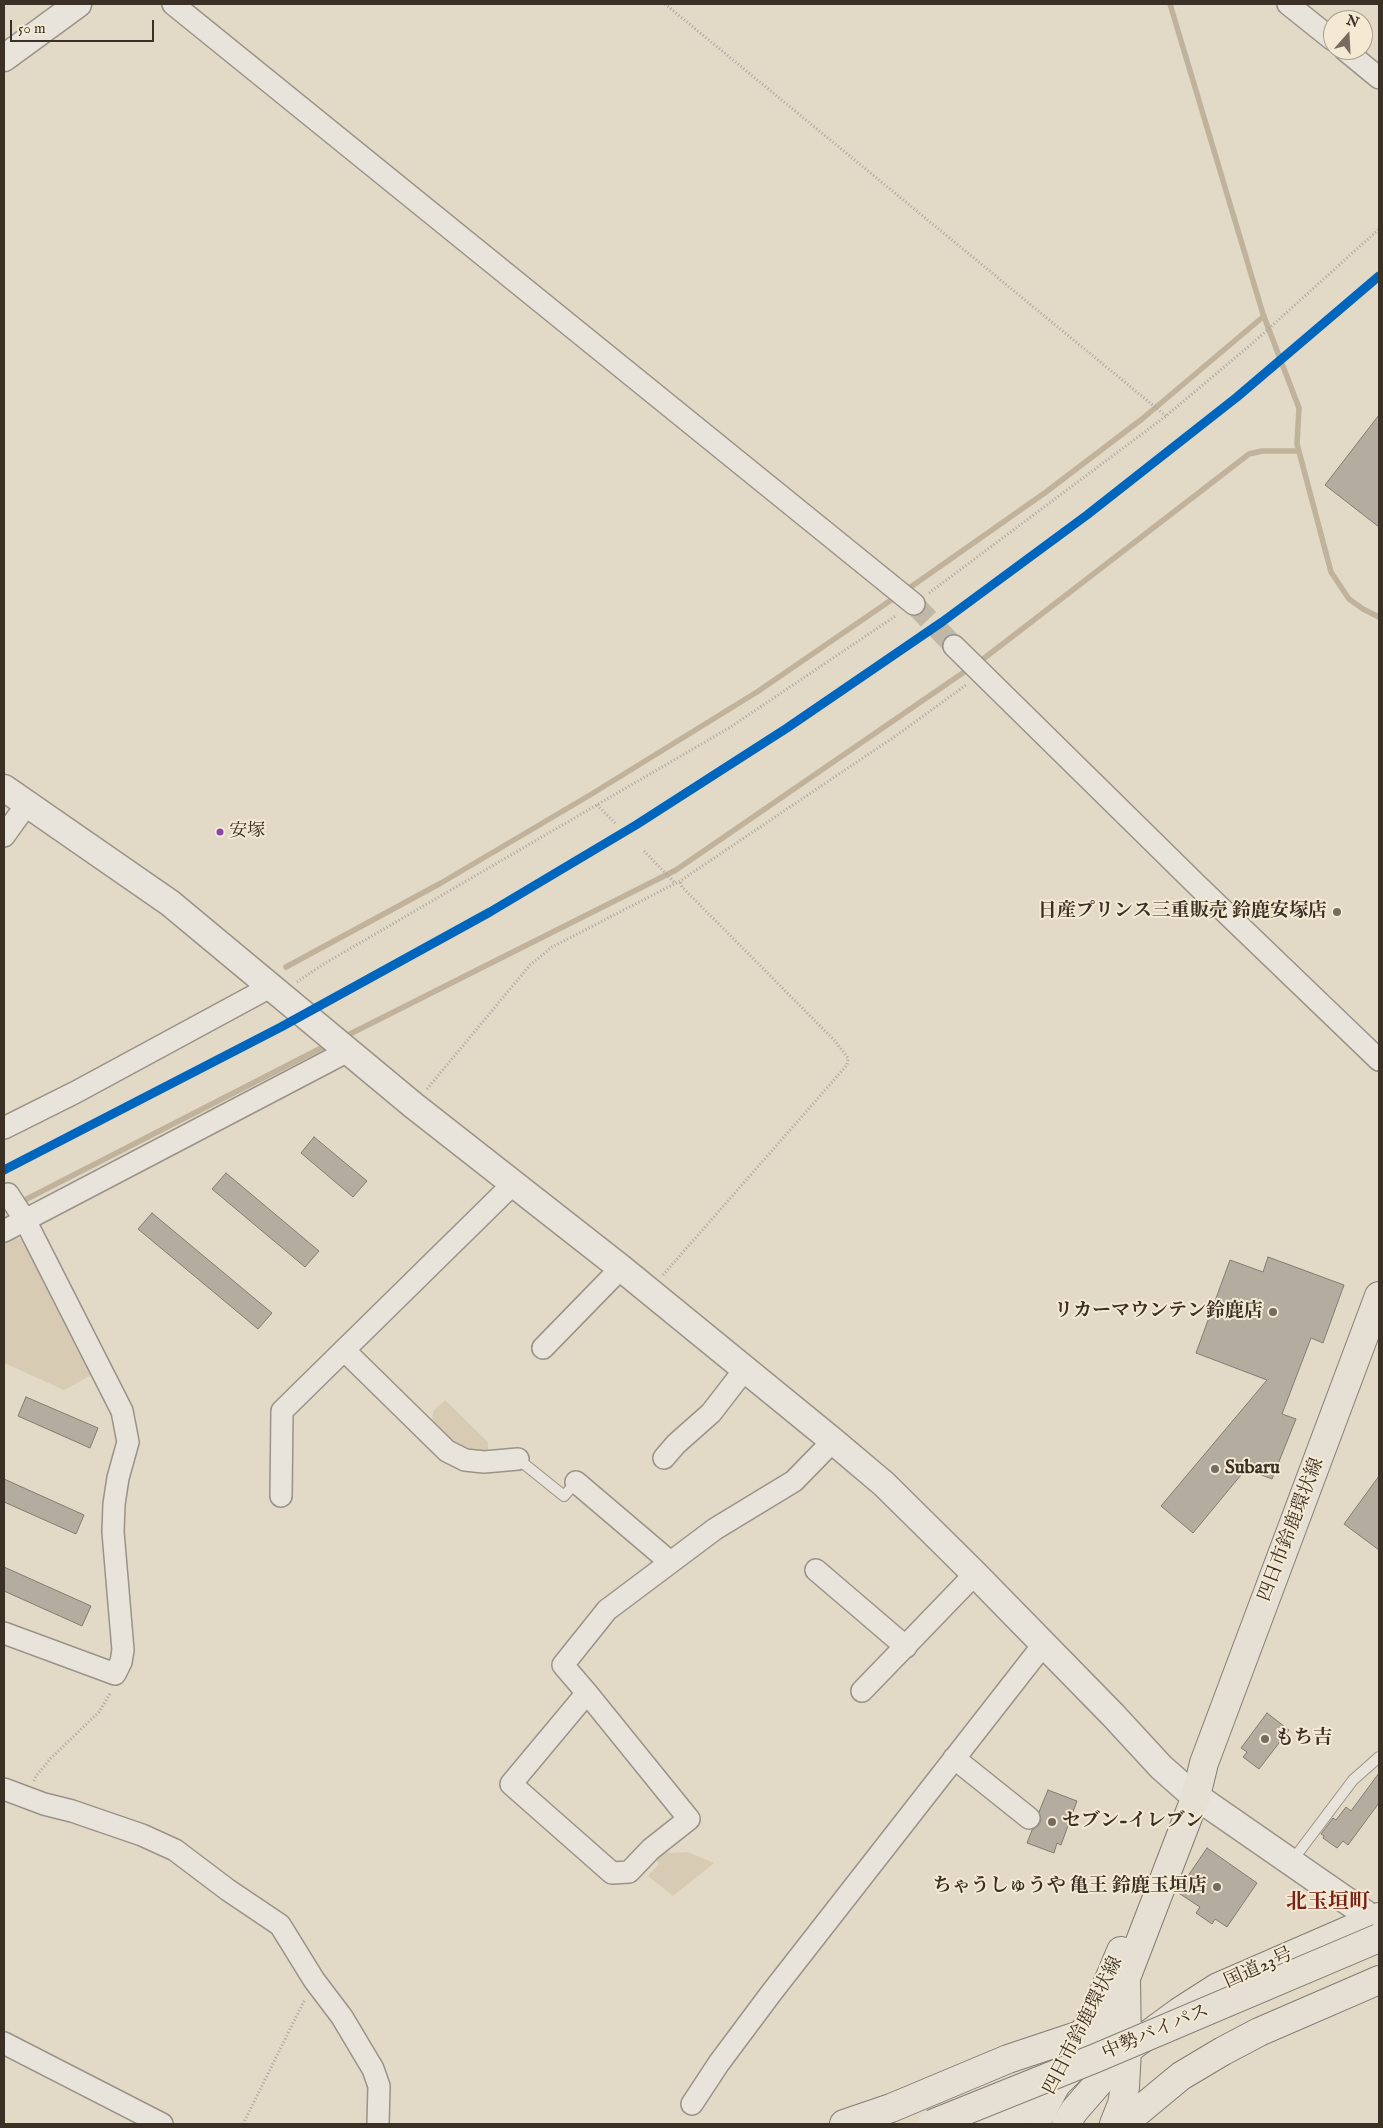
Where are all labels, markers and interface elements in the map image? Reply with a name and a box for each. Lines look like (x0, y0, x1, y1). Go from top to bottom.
scale bar (12, 10, 156, 42)
north arrow (1323, 10, 1373, 60)
text: N (1344, 11, 1361, 32)
text: 50 m (18, 19, 46, 38)
place label: 安塚 (229, 821, 265, 843)
marker: 安塚 (215, 827, 225, 837)
place label: 日産プリンス三重販売 鈴鹿安塚店 (1038, 901, 1327, 923)
marker: 日産プリンス三重販売 鈴鹿安塚店 (1331, 906, 1343, 918)
place label: リカーマウンテン鈴鹿店 (1054, 1301, 1263, 1323)
marker: リカーマウンテン鈴鹿店 (1267, 1306, 1279, 1318)
street label: 四日市鈴鹿環状線 (1254, 1455, 1330, 1605)
place label: Subaru (1225, 1458, 1280, 1480)
marker: Subaru (1209, 1463, 1221, 1475)
place label: もち吉 (1275, 1728, 1332, 1750)
marker: もち吉 (1259, 1733, 1271, 1745)
place label: セブン-イレブン (1062, 1811, 1204, 1833)
marker: セブン-イレブン (1046, 1816, 1058, 1828)
place label: ちゃうしゅうや 亀王 鈴鹿玉垣店 (933, 1876, 1207, 1898)
marker: ちゃうしゅうや 亀王 鈴鹿玉垣店 (1211, 1881, 1223, 1893)
district label: 北玉垣町 (1286, 1891, 1370, 1917)
street label: 国道23号 (1221, 1944, 1297, 1994)
street label: 四日市鈴鹿環状線 (1039, 1953, 1129, 2099)
street label: 中勢バイパス (1099, 2000, 1213, 2066)

